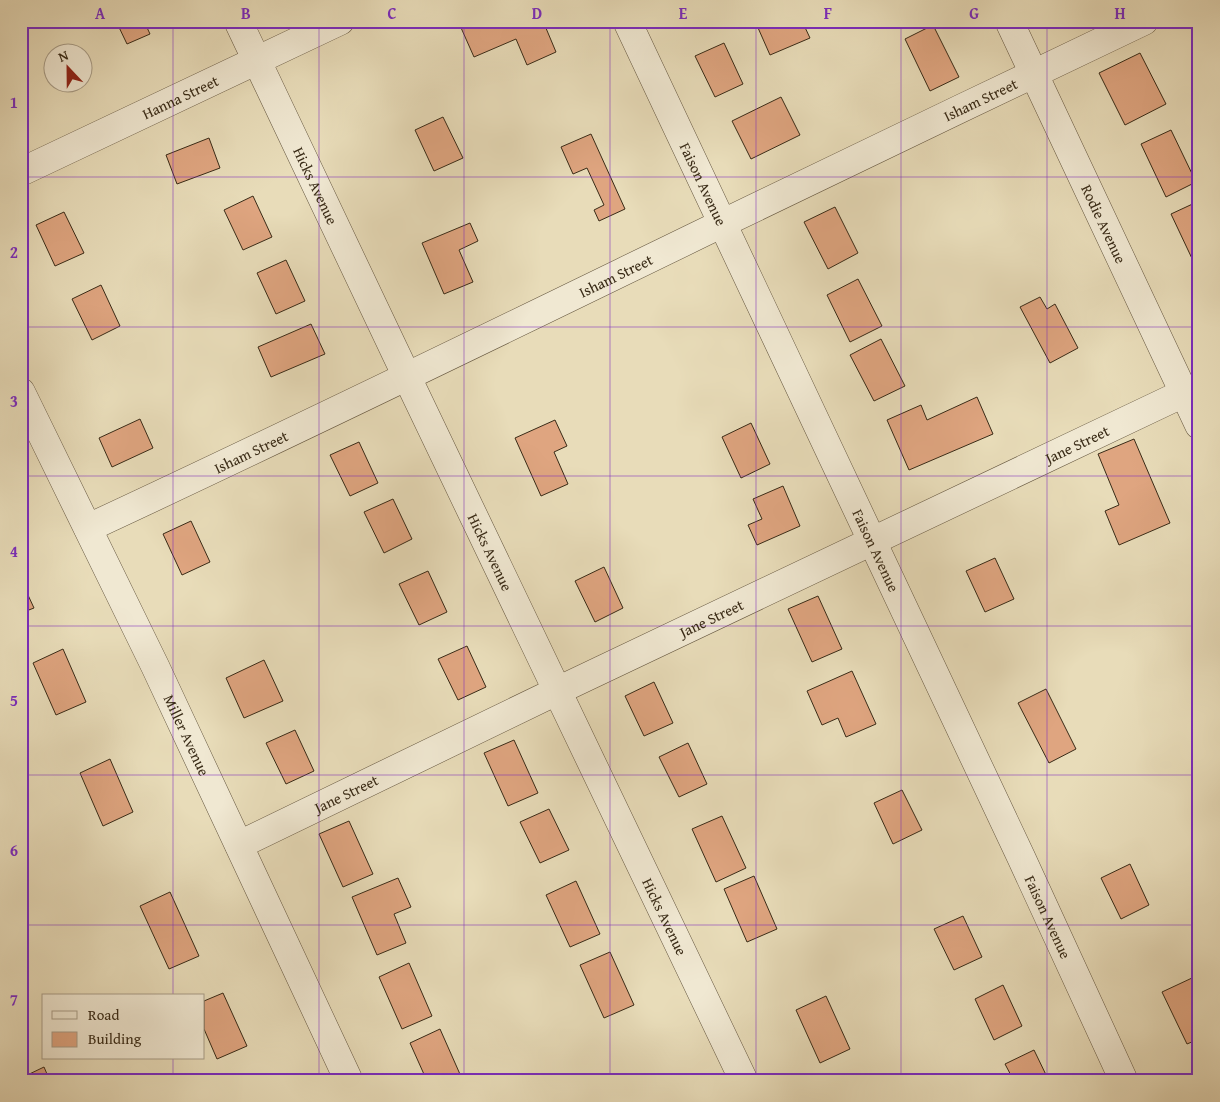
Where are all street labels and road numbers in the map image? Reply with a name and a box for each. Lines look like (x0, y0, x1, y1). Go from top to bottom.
street label: Hanna Street (138, 69, 222, 124)
street label: Isham Street (940, 72, 1021, 126)
street label: Faison Avenue (675, 139, 732, 229)
street label: Hicks Avenue (289, 143, 343, 228)
street label: Rodie Avenue (1077, 181, 1132, 267)
street label: Isham Street (575, 248, 657, 302)
street label: Jane Street (1040, 419, 1113, 469)
street label: Isham Street (210, 424, 292, 478)
street label: Faison Avenue (848, 505, 905, 595)
street label: Hicks Avenue (463, 510, 518, 594)
street label: Jane Street (674, 593, 747, 643)
street label: Miller Avenue (159, 691, 215, 779)
street label: Jane Street (309, 768, 382, 818)
street label: Faison Avenue (1020, 872, 1077, 962)
street label: Hicks Avenue (638, 874, 693, 959)

